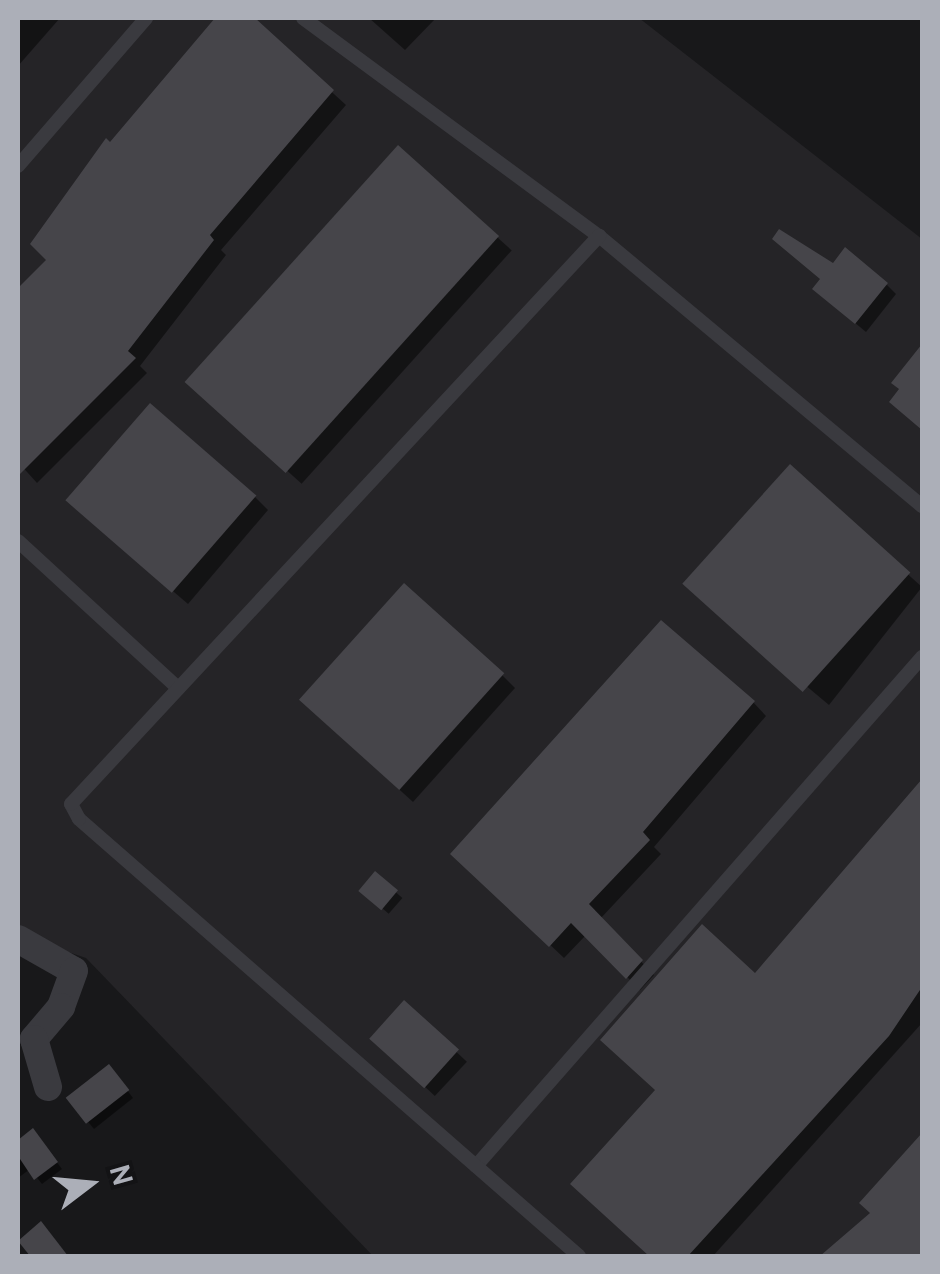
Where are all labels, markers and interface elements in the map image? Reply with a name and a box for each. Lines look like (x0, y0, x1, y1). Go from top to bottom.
north arrow (40, 1134, 140, 1234)
text: N (99, 1161, 139, 1190)

